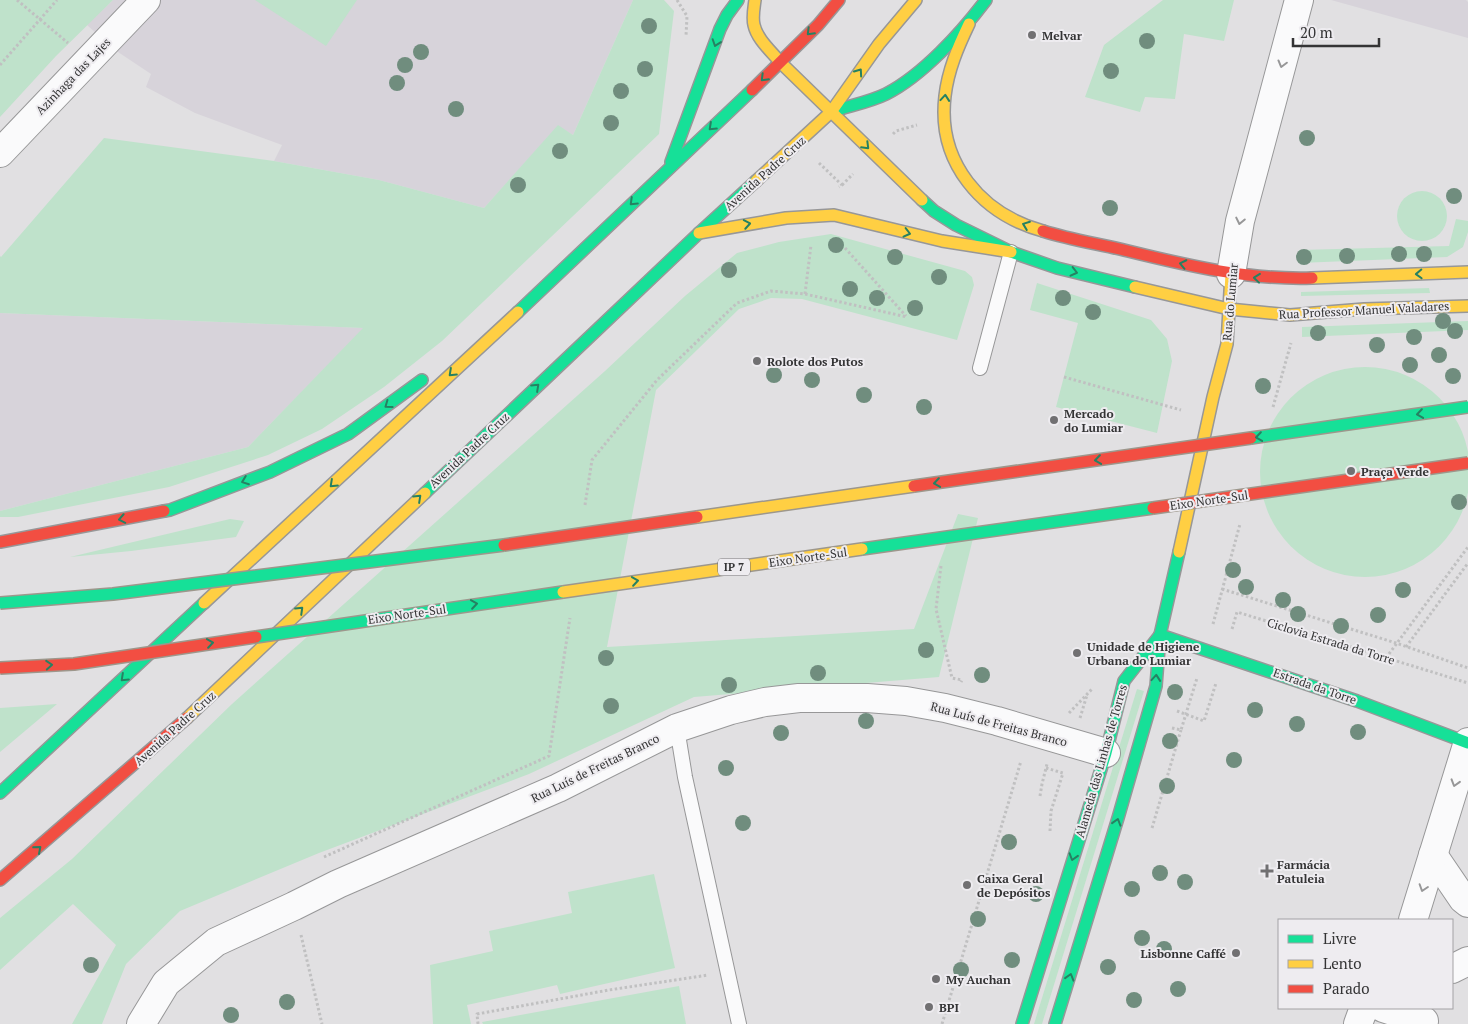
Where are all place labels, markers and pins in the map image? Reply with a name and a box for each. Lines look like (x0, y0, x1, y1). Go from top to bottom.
place label: Melvar (1042, 28, 1083, 43)
marker: Melvar (1026, 29, 1038, 41)
place label: Rolote dos Putos (767, 354, 864, 369)
marker: Rolote dos Putos (751, 355, 763, 367)
place label: Mercado do Lumiar (1064, 406, 1124, 435)
marker: Mercado do Lumiar (1048, 414, 1060, 426)
place label: Praça Verde (1361, 464, 1429, 479)
marker: Praça Verde (1345, 465, 1357, 477)
place label: Unidade de Higiene Urbana do Lumiar (1087, 639, 1200, 668)
marker: Unidade de Higiene Urbana do Lumiar (1071, 647, 1083, 659)
place label: Farmácia Patuleia (1277, 857, 1330, 886)
marker: Farmácia Patuleia (1261, 865, 1273, 877)
place label: Caixa Geral de Depósitos (977, 871, 1051, 900)
marker: Caixa Geral de Depósitos (961, 879, 973, 891)
place label: Lisbonne Caffé (1141, 946, 1227, 961)
marker: Lisbonne Caffé (1230, 947, 1242, 959)
place label: My Auchan (946, 972, 1011, 987)
marker: My Auchan (930, 973, 942, 985)
place label: BPI (939, 1000, 959, 1015)
marker: BPI (923, 1001, 935, 1013)

